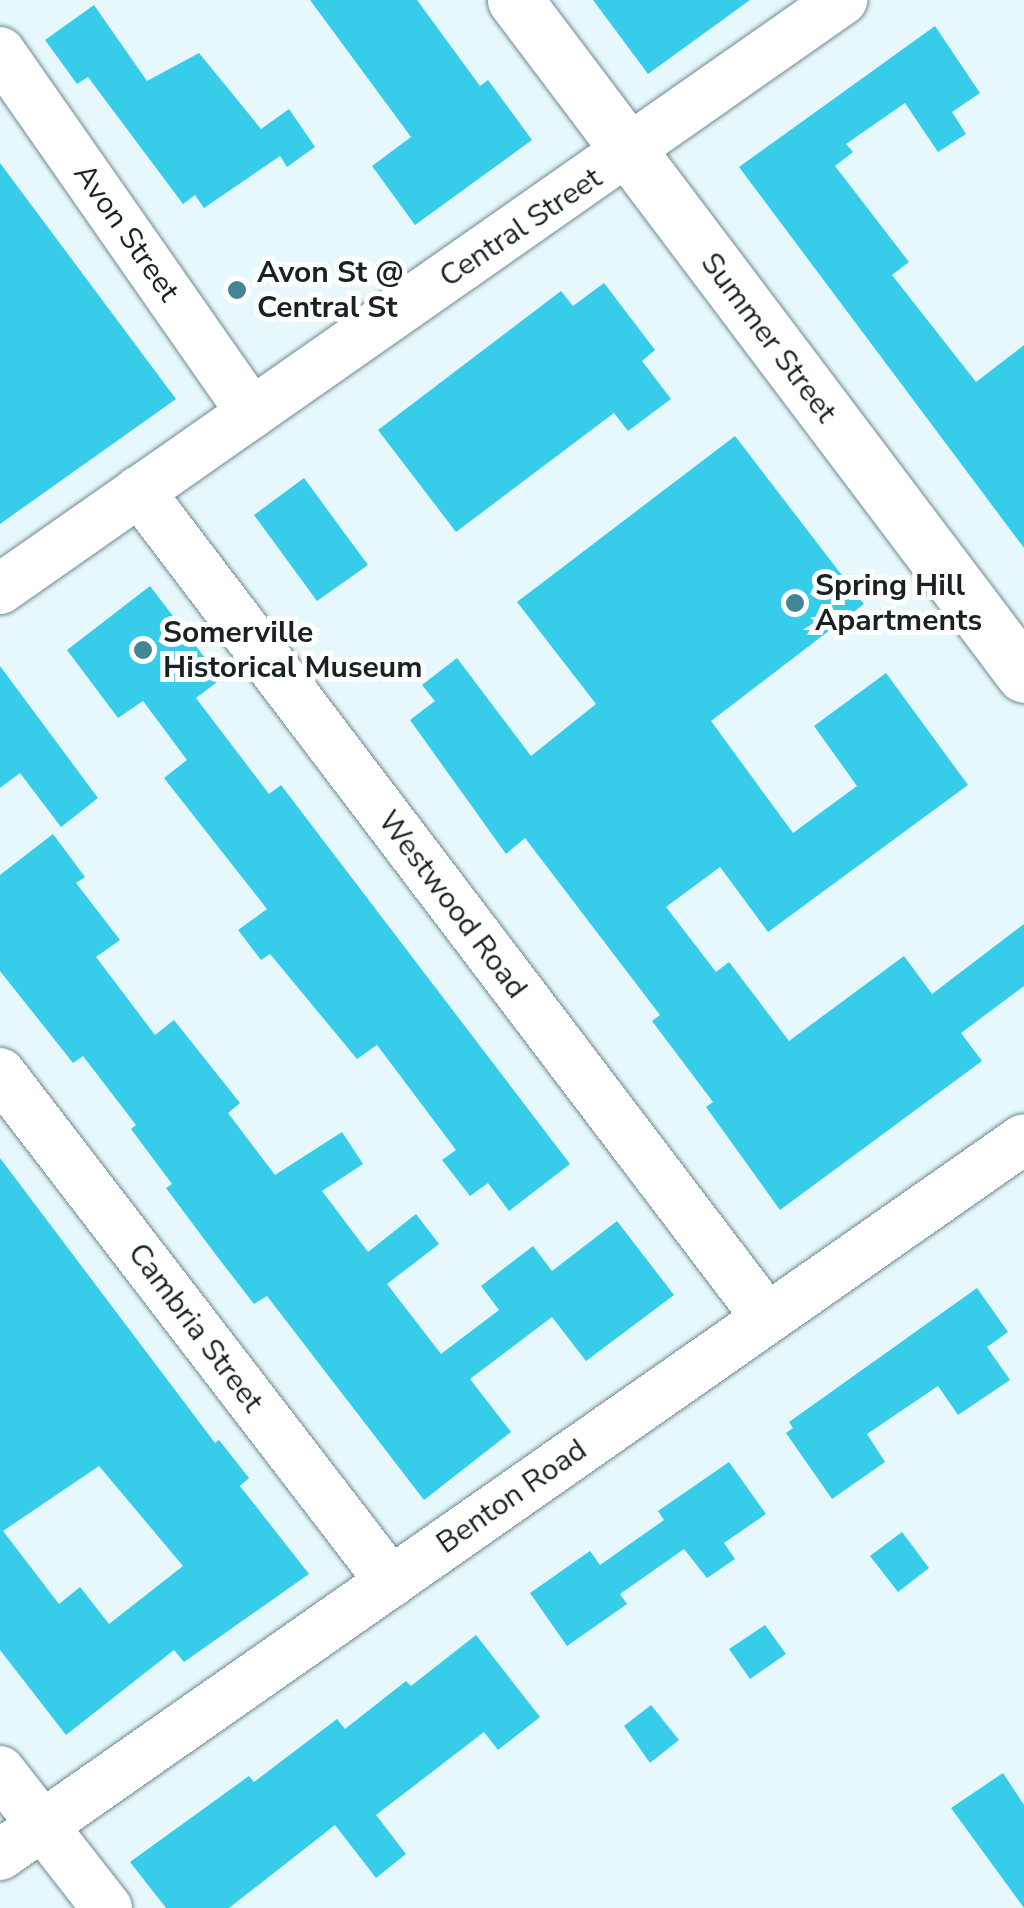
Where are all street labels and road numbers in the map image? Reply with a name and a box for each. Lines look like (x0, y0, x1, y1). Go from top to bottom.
street label: Avon Street (65, 157, 187, 309)
street label: Central Street (433, 161, 609, 295)
street label: Summer Street (693, 246, 843, 430)
street label: Westwood Road (370, 804, 534, 1006)
street label: Cambria Street (120, 1237, 270, 1419)
street label: Benton Road (430, 1432, 594, 1562)

